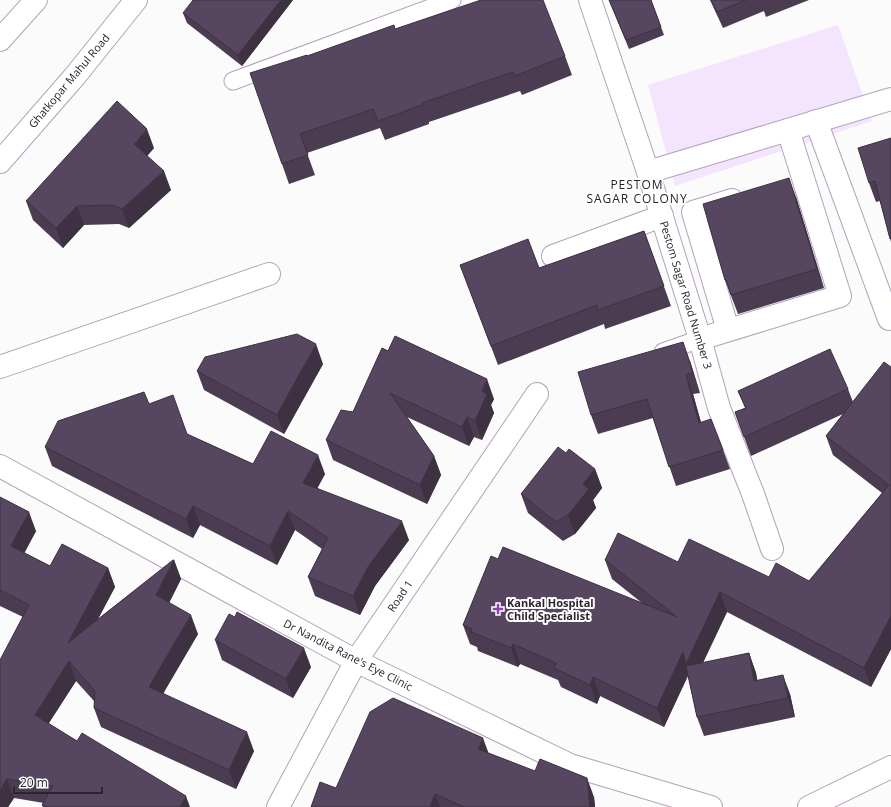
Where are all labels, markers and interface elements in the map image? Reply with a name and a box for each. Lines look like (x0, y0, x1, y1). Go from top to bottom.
street label: Ghatkopar Mahul Road (25, 30, 113, 131)
district label: PESTOM SAGAR COLONY (586, 176, 688, 207)
street label: Pestom Sagar Road Number 3 (657, 219, 716, 371)
street label: Road 1 (383, 577, 416, 615)
place label: Kankal Hospital Child Specialist (507, 595, 594, 623)
marker: Kankal Hospital Child Specialist (492, 603, 504, 615)
street label: Dr Nandita Rane's Eye Clinic (281, 615, 415, 694)
scale bar (14, 769, 102, 795)
text: 20 m (20, 774, 48, 791)

